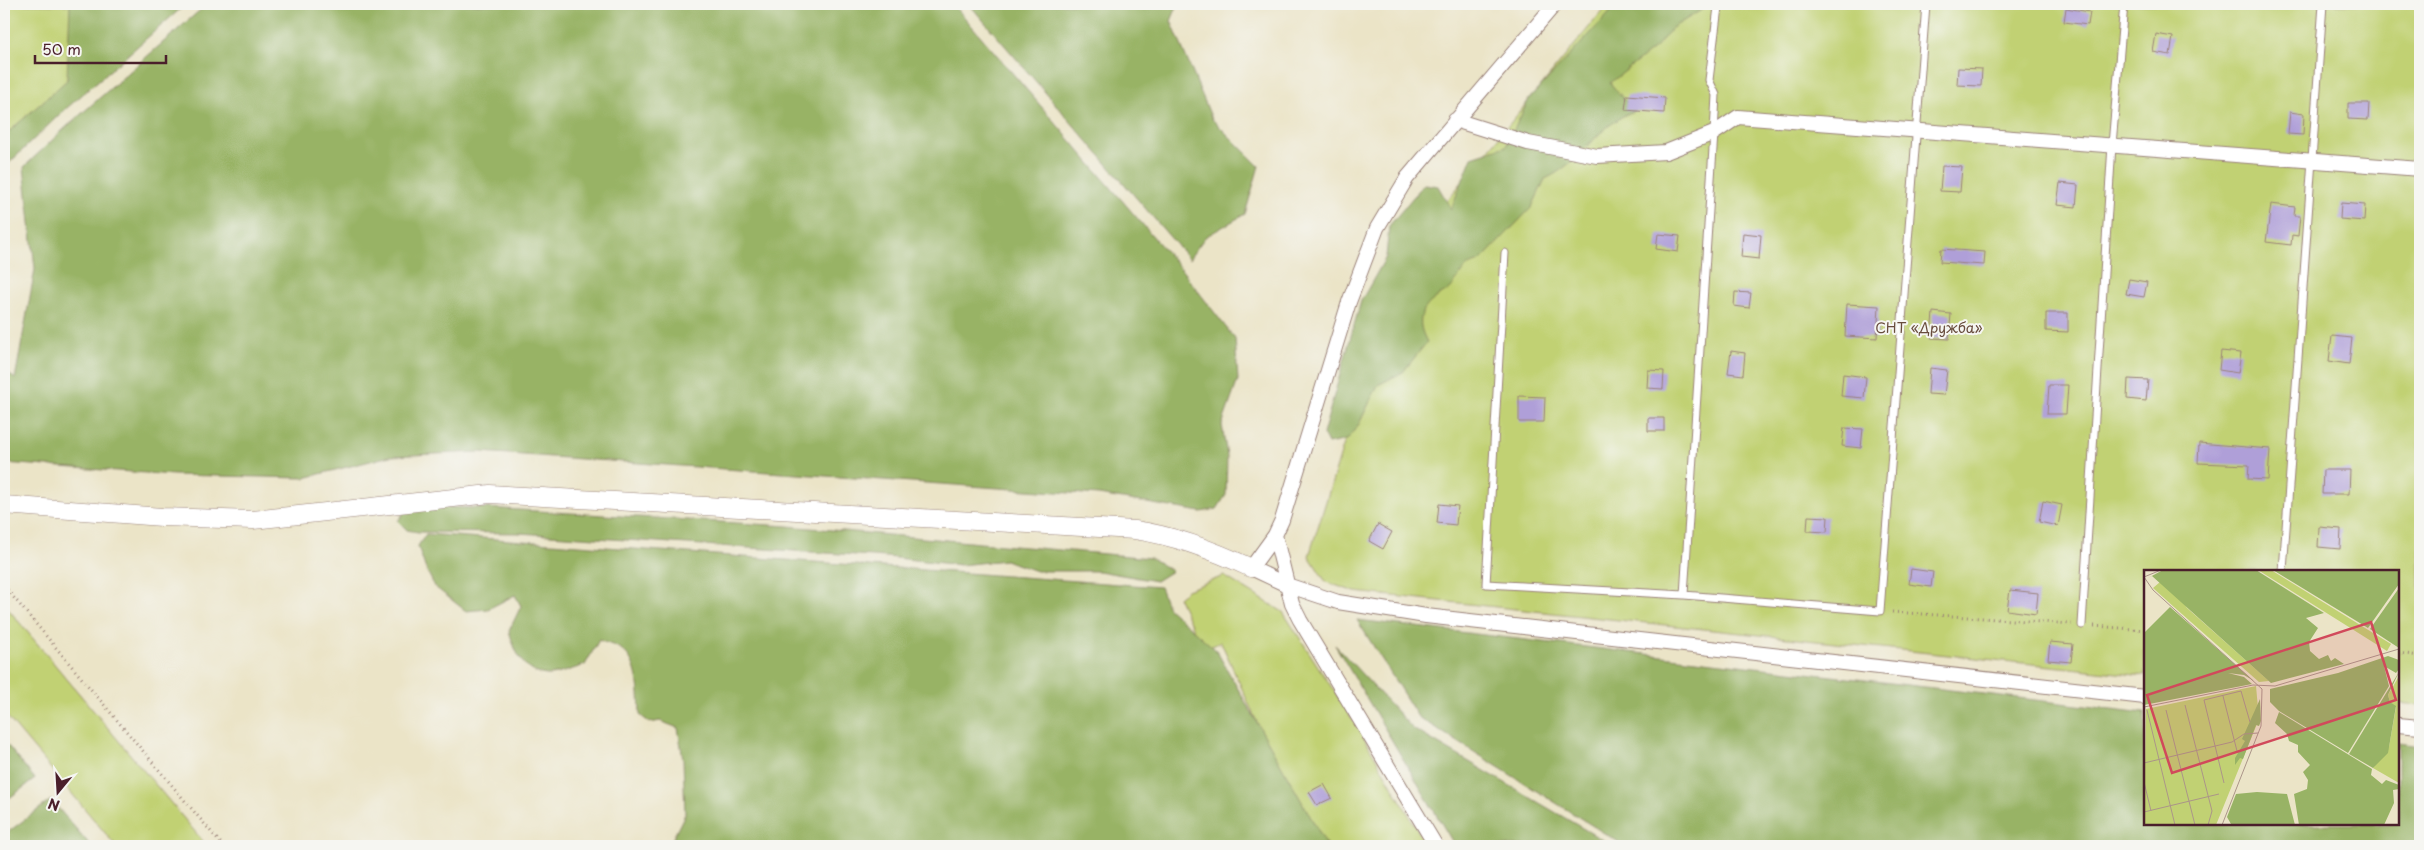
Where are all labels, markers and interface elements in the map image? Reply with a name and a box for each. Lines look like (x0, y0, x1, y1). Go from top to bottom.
scale bar (35, 32, 166, 64)
text: 50 m (42, 37, 81, 60)
park label: СНТ «Дружба» (1875, 317, 1983, 338)
inset map (2144, 570, 2399, 825)
north arrow (32, 768, 82, 818)
text: N (45, 793, 62, 817)

